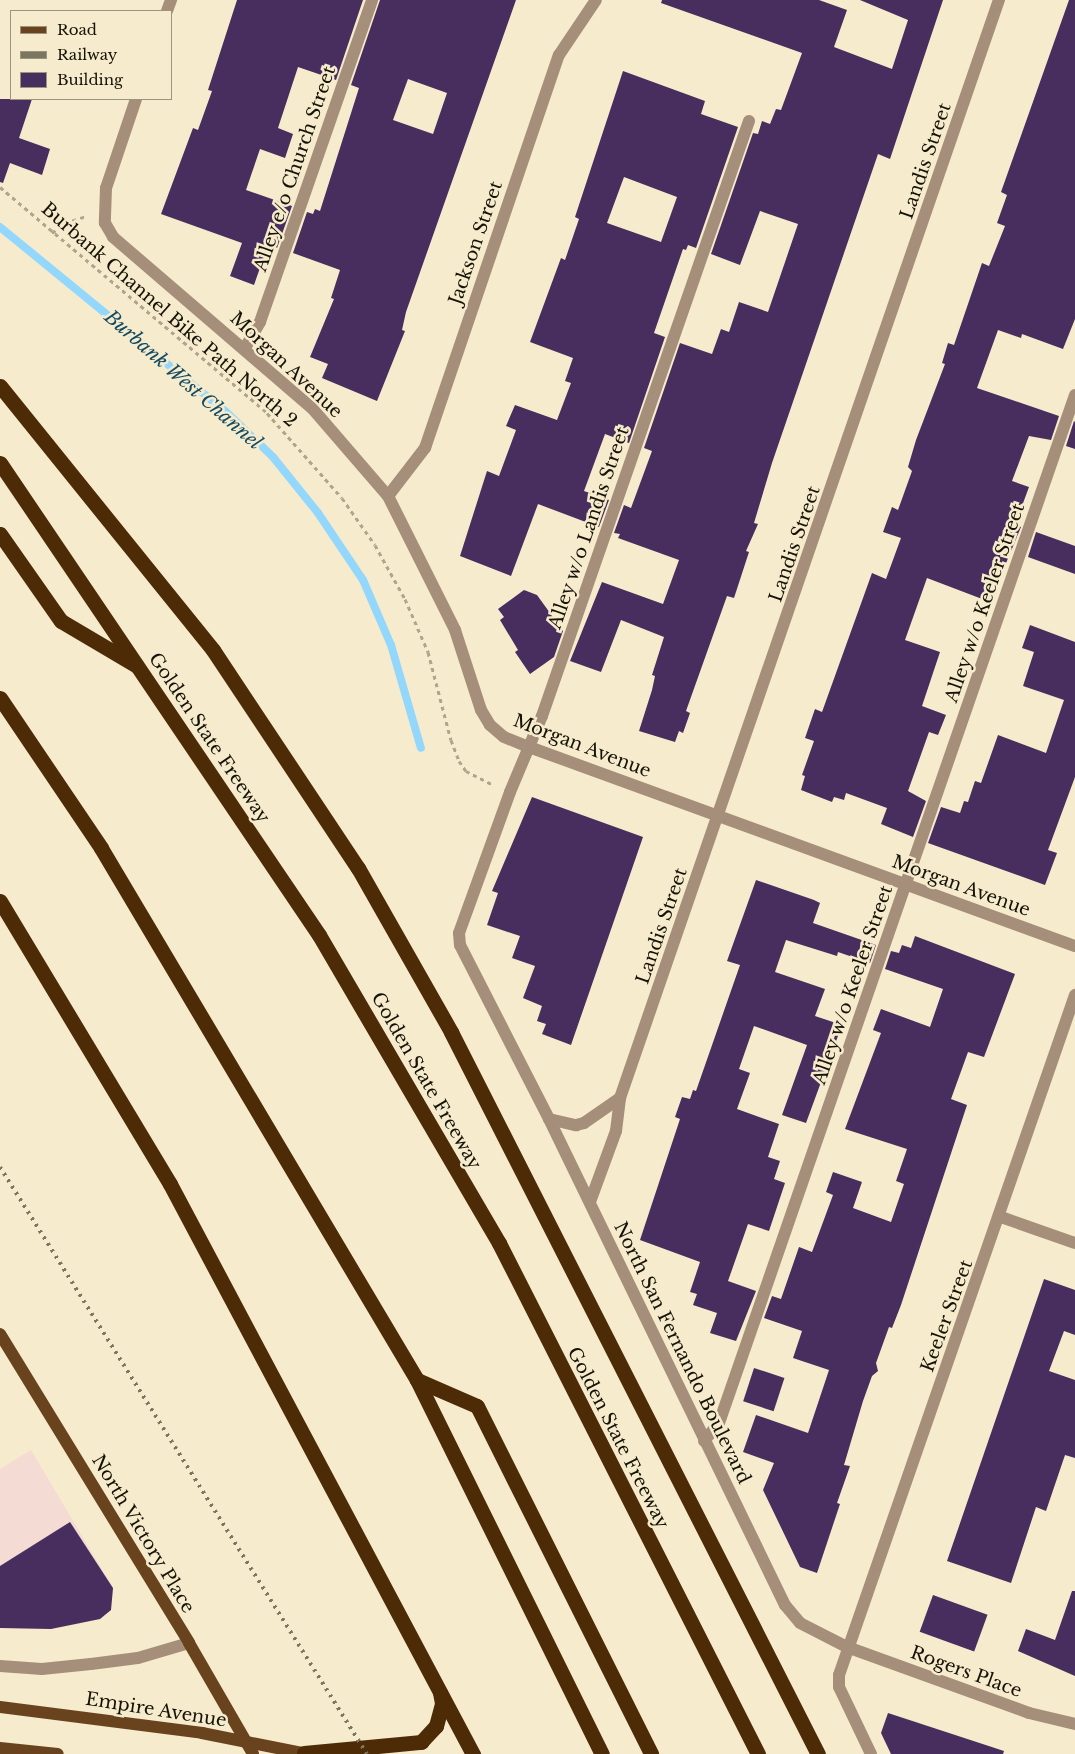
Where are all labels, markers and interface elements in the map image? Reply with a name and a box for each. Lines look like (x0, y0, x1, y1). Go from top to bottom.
legend (10, 10, 172, 100)
text: Road (57, 20, 97, 39)
text: Railway (57, 45, 117, 64)
street label: Alley e/o Church Street (250, 63, 340, 275)
text: Building (57, 70, 123, 89)
street label: Landis Street (896, 100, 956, 222)
street label: Jackson Street (445, 179, 507, 307)
street label: Burbank Channel Bike Path North 2 (37, 198, 301, 432)
water label: Burbank West Channel (100, 305, 266, 455)
street label: Morgan Avenue (225, 307, 347, 423)
street label: Alley w/o Landis Street (544, 424, 634, 632)
street label: Landis Street (765, 483, 825, 605)
street label: Alley w/o Keeler Street (941, 500, 1029, 706)
street label: Golden State Freeway (144, 649, 274, 827)
street label: Morgan Avenue (510, 710, 654, 782)
street label: Morgan Avenue (889, 851, 1033, 921)
street label: Landis Street (632, 865, 692, 987)
street label: Alley w/o Keeler Street (809, 882, 897, 1088)
street label: Golden State Freeway (366, 989, 486, 1173)
street label: North San Fernando Boulevard (609, 1219, 755, 1487)
street label: Keeler Street (917, 1257, 977, 1375)
street label: Golden State Freeway (563, 1344, 673, 1532)
street label: North Victory Place (87, 1450, 199, 1618)
street label: Rogers Place (907, 1642, 1025, 1702)
street label: Empire Avenue (84, 1688, 228, 1732)

